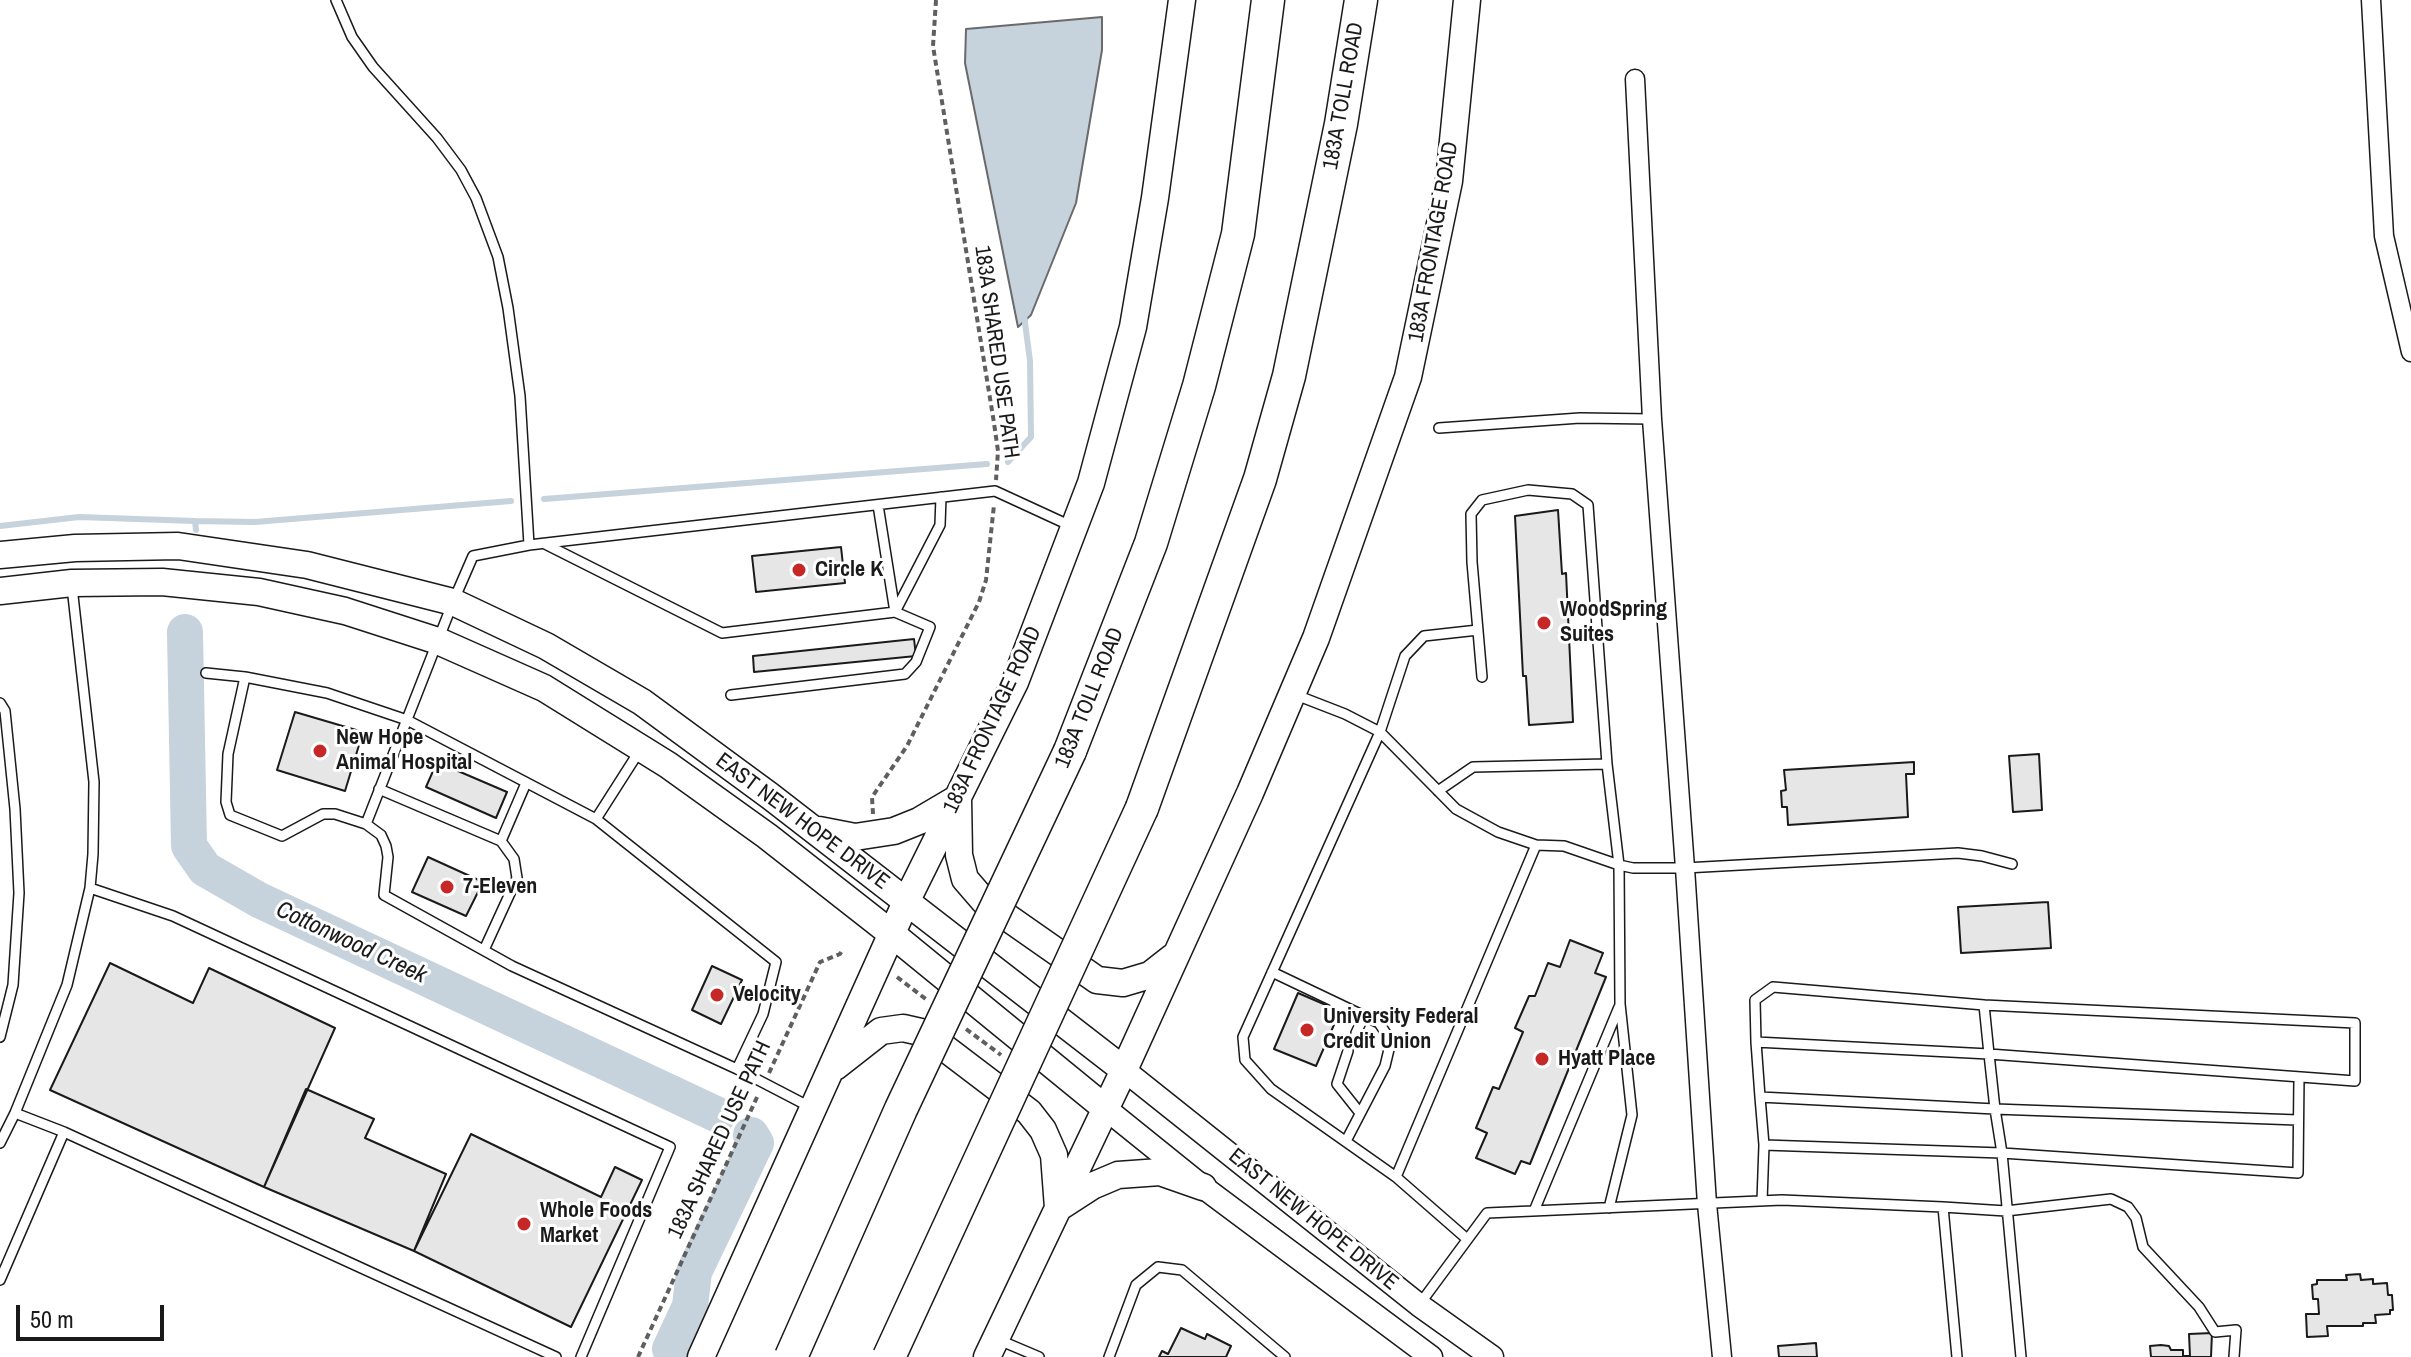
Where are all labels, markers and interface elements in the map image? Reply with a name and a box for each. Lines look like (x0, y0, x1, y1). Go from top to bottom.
street label: 183A TOLL ROAD (1318, 20, 1370, 172)
street label: 183A FRONTAGE ROAD (1403, 140, 1465, 344)
street label: 183A SHARED USE PATH (968, 244, 1024, 460)
place label: Circle K (815, 557, 883, 583)
marker: Circle K (790, 561, 808, 579)
place label: WoodSpring Suites (1560, 597, 1667, 648)
marker: WoodSpring Suites (1535, 614, 1553, 632)
street label: 183A FRONTAGE ROAD (938, 622, 1048, 818)
street label: 183A TOLL ROAD (1050, 624, 1130, 772)
place label: New Hope Animal Hospital (336, 725, 472, 776)
marker: New Hope Animal Hospital (311, 742, 329, 760)
street label: EAST NEW HOPE DRIVE (710, 748, 894, 896)
place label: 7-Eleven (463, 874, 537, 900)
marker: 7-Eleven (438, 878, 456, 896)
water label: Cottonwood Creek (271, 896, 431, 990)
place label: Velocity (733, 982, 801, 1008)
marker: Velocity (708, 986, 726, 1004)
place label: University Federal Credit Union (1323, 1004, 1479, 1056)
marker: University Federal Credit Union (1298, 1021, 1316, 1039)
street label: 183A SHARED USE PATH (663, 1037, 777, 1243)
place label: Hyatt Place (1558, 1046, 1655, 1072)
marker: Hyatt Place (1533, 1050, 1551, 1068)
street label: EAST NEW HOPE DRIVE (1223, 1144, 1403, 1296)
place label: Whole Foods Market (540, 1198, 652, 1250)
marker: Whole Foods Market (515, 1215, 533, 1233)
scale bar (20, 1289, 168, 1339)
text: 50 m (30, 1303, 74, 1335)

